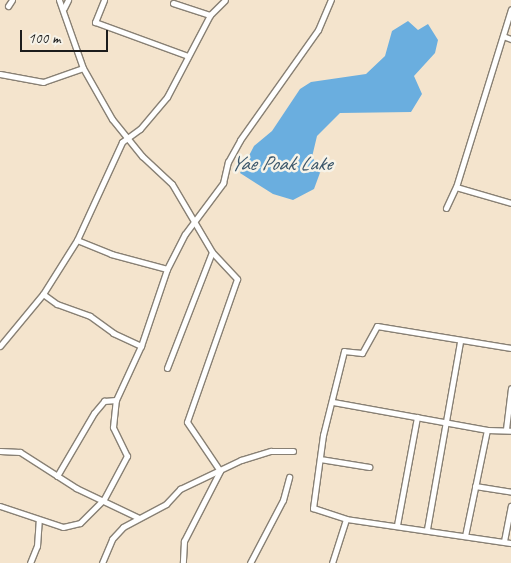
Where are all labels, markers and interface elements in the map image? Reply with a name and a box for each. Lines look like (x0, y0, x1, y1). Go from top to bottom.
scale bar (22, 20, 110, 52)
text: 100 m (28, 29, 60, 48)
water label: Yae Poak Lake (231, 150, 331, 176)

